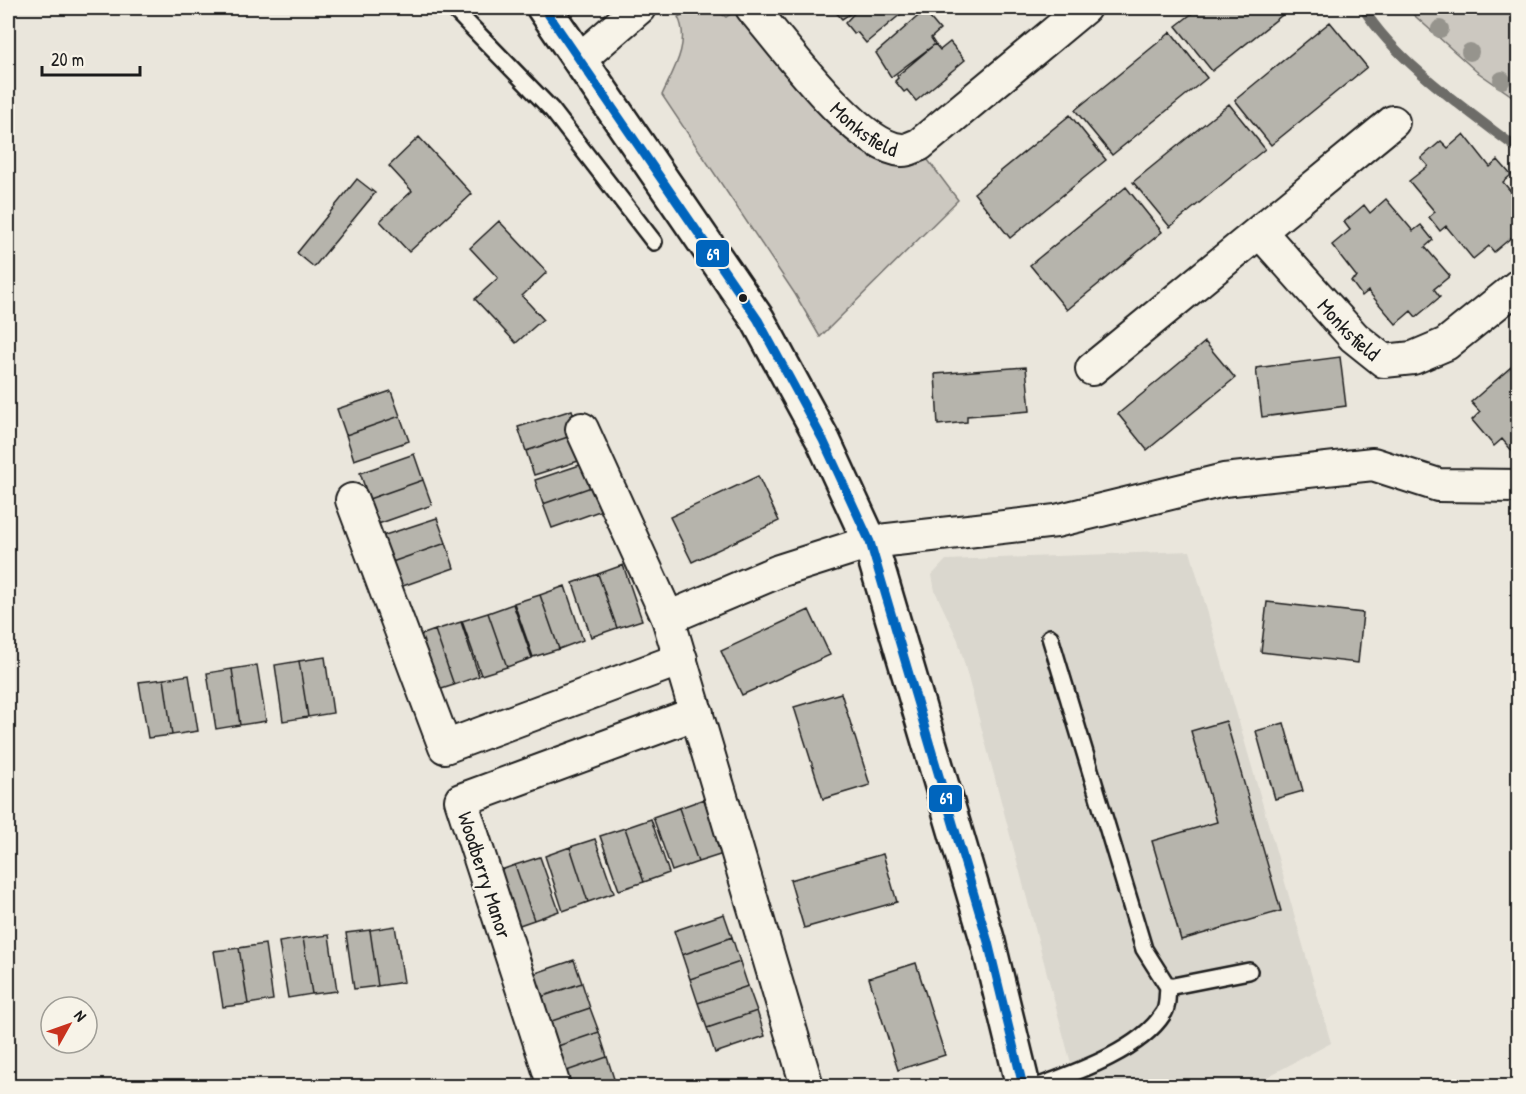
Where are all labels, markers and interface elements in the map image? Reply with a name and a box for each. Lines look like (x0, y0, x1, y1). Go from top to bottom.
scale bar (42, 39, 140, 77)
text: 20 m (51, 47, 84, 72)
street label: Monksfield (824, 95, 901, 163)
line badge: 69 (695, 239, 730, 268)
text: 69 (707, 243, 719, 265)
unlabelled marker (737, 292, 749, 304)
street label: Monksfield (1311, 292, 1386, 367)
line badge: 69 (928, 784, 963, 813)
text: 69 (940, 787, 952, 809)
street label: Woodberry Manor (451, 808, 519, 942)
north arrow (39, 995, 99, 1055)
text: N (69, 1005, 92, 1026)

